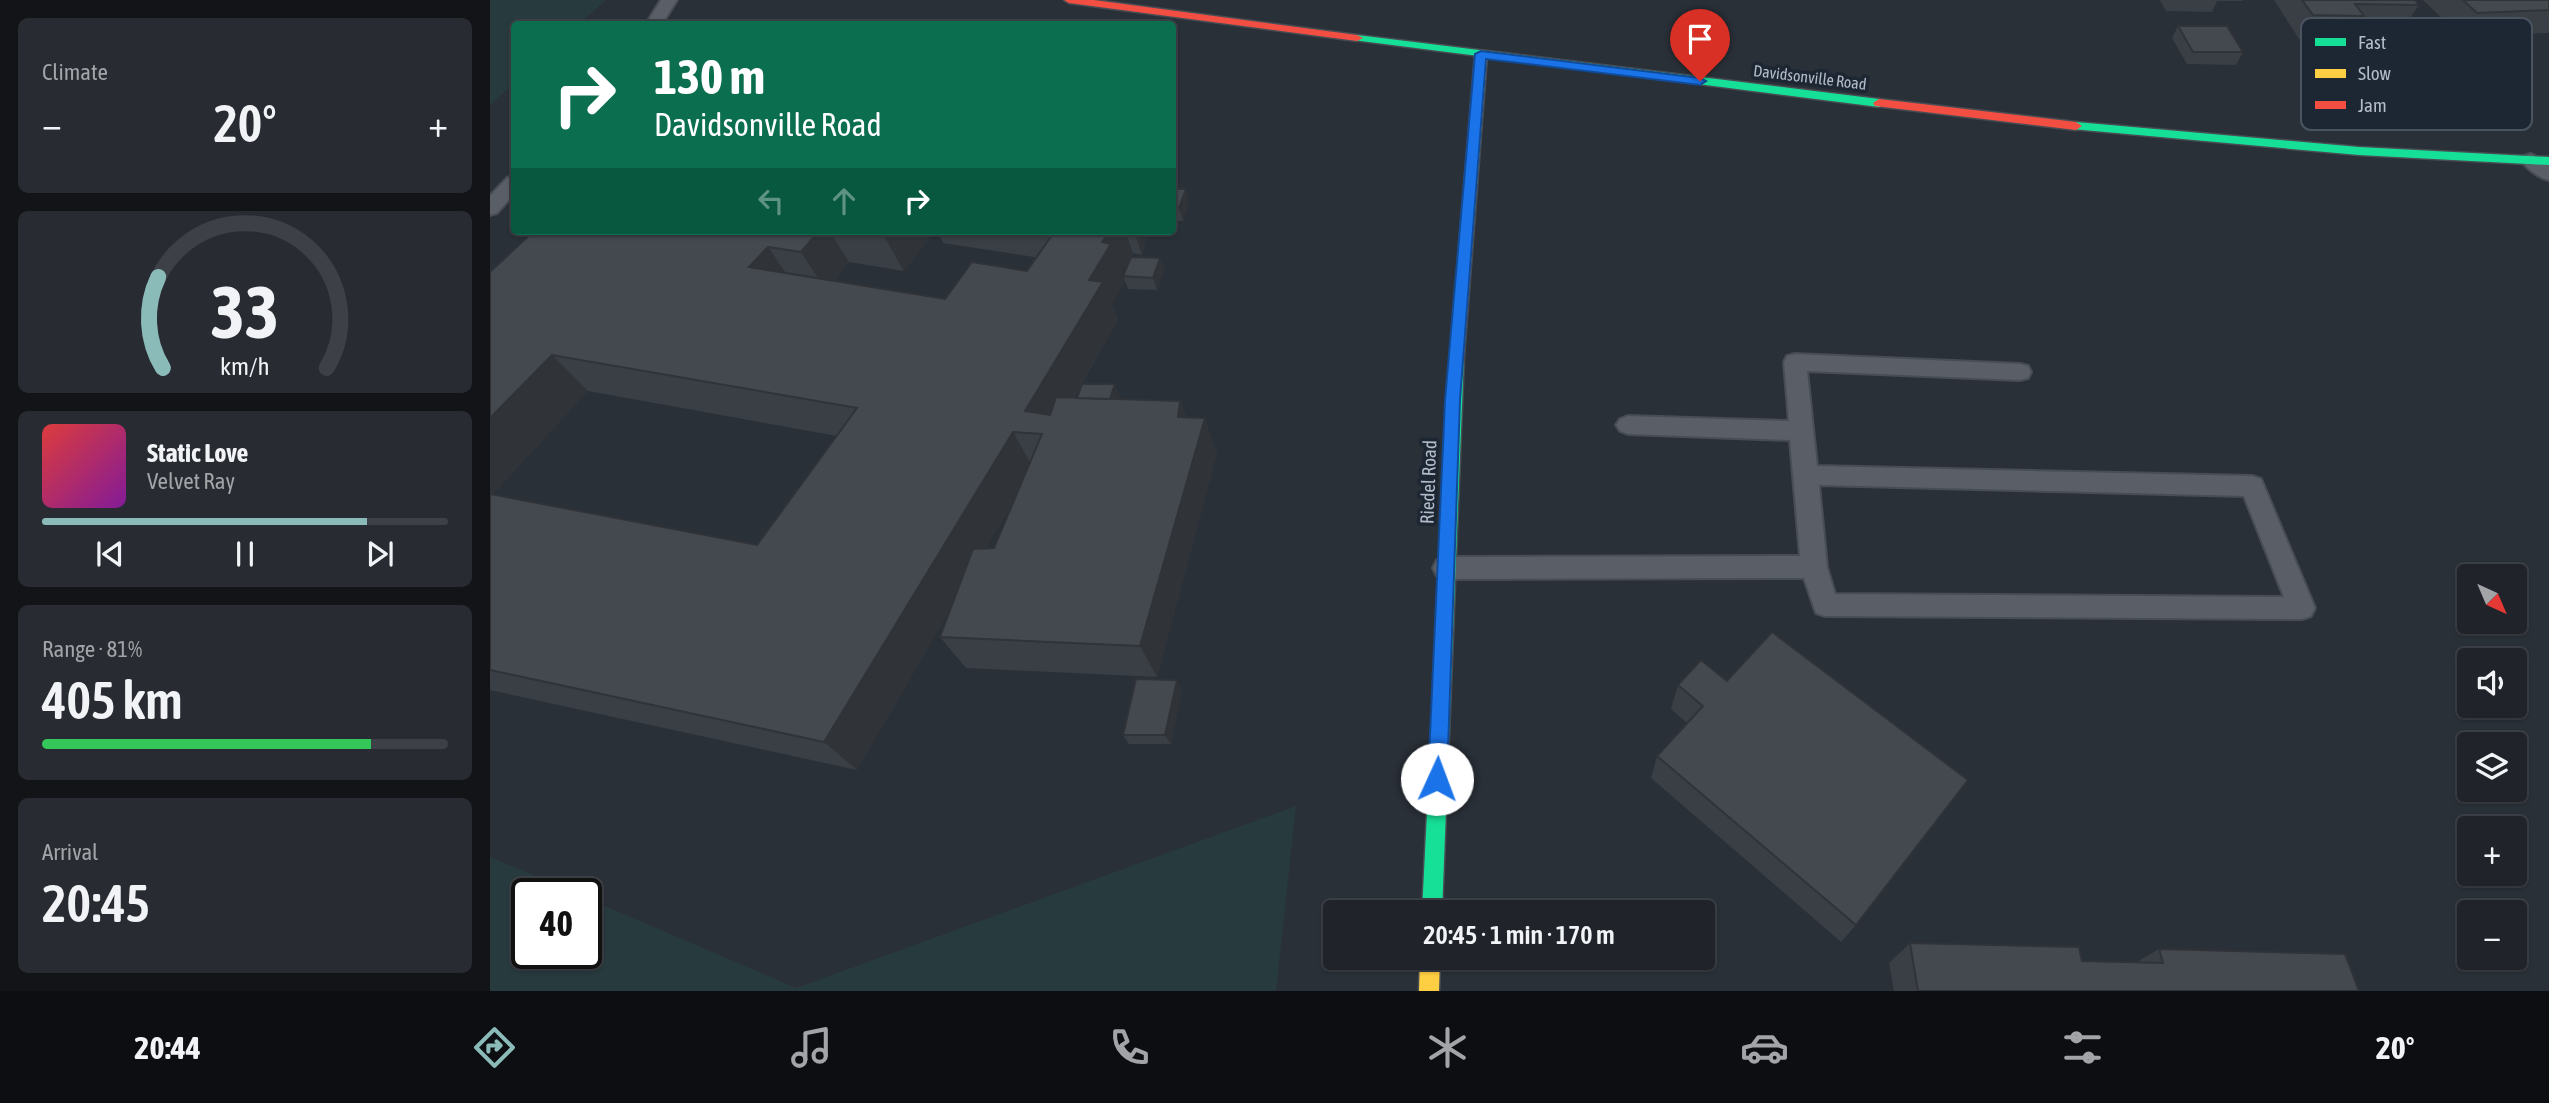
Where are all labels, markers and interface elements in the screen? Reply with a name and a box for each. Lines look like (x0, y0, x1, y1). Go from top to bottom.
pin (1670, 9, 1730, 81)
legend (2301, 18, 2532, 130)
icon: arrive (1681, 20, 1719, 58)
text: Fast (2358, 31, 2386, 53)
text: 130 m (654, 48, 765, 104)
icon: right (539, 49, 630, 140)
text: Climate (42, 59, 108, 85)
street label: Davidsonville Road (1752, 61, 1868, 93)
text: Slow (2358, 62, 2392, 84)
text: 20° (213, 93, 277, 153)
text: Jam (2358, 94, 2387, 116)
text: − (42, 102, 62, 145)
text: + (428, 102, 448, 145)
text: Davidsonville Road (654, 106, 882, 143)
icon: left (752, 182, 790, 220)
icon: ahead (825, 182, 863, 220)
icon: right (898, 182, 936, 220)
text: 33 (211, 271, 279, 354)
text: km/h (220, 352, 270, 380)
text: Static Love (147, 438, 248, 468)
street label: Riedel Road (1416, 440, 1440, 524)
text: Velvet Ray (147, 468, 235, 494)
icon: previous (91, 535, 129, 573)
icon: pause (226, 535, 264, 573)
icon: next (361, 535, 399, 573)
north arrow (2457, 564, 2527, 634)
map controls (2457, 564, 2527, 970)
text: Range · 81% (42, 636, 142, 662)
button: sound (2457, 648, 2527, 718)
text: 405 km (42, 670, 183, 730)
button: layers (2457, 732, 2527, 802)
position arrow (1400, 742, 1474, 816)
button: + (2457, 816, 2527, 886)
text: Arrival (42, 839, 98, 865)
text: 20:45 (42, 873, 150, 933)
speed limit sign: 40 (511, 878, 602, 969)
button: − (2457, 900, 2527, 970)
text: 20:45 · 1 min · 170 m (1423, 920, 1615, 950)
icon: directions (470, 1023, 519, 1072)
icon: music (787, 1023, 836, 1072)
icon: phone (1105, 1023, 1154, 1072)
icon: climate (1423, 1023, 1472, 1072)
icon: car (1740, 1023, 1789, 1072)
icon: filters (2058, 1023, 2107, 1072)
text: 20:44 (134, 1029, 201, 1066)
text: 20° (2376, 1029, 2415, 1066)

